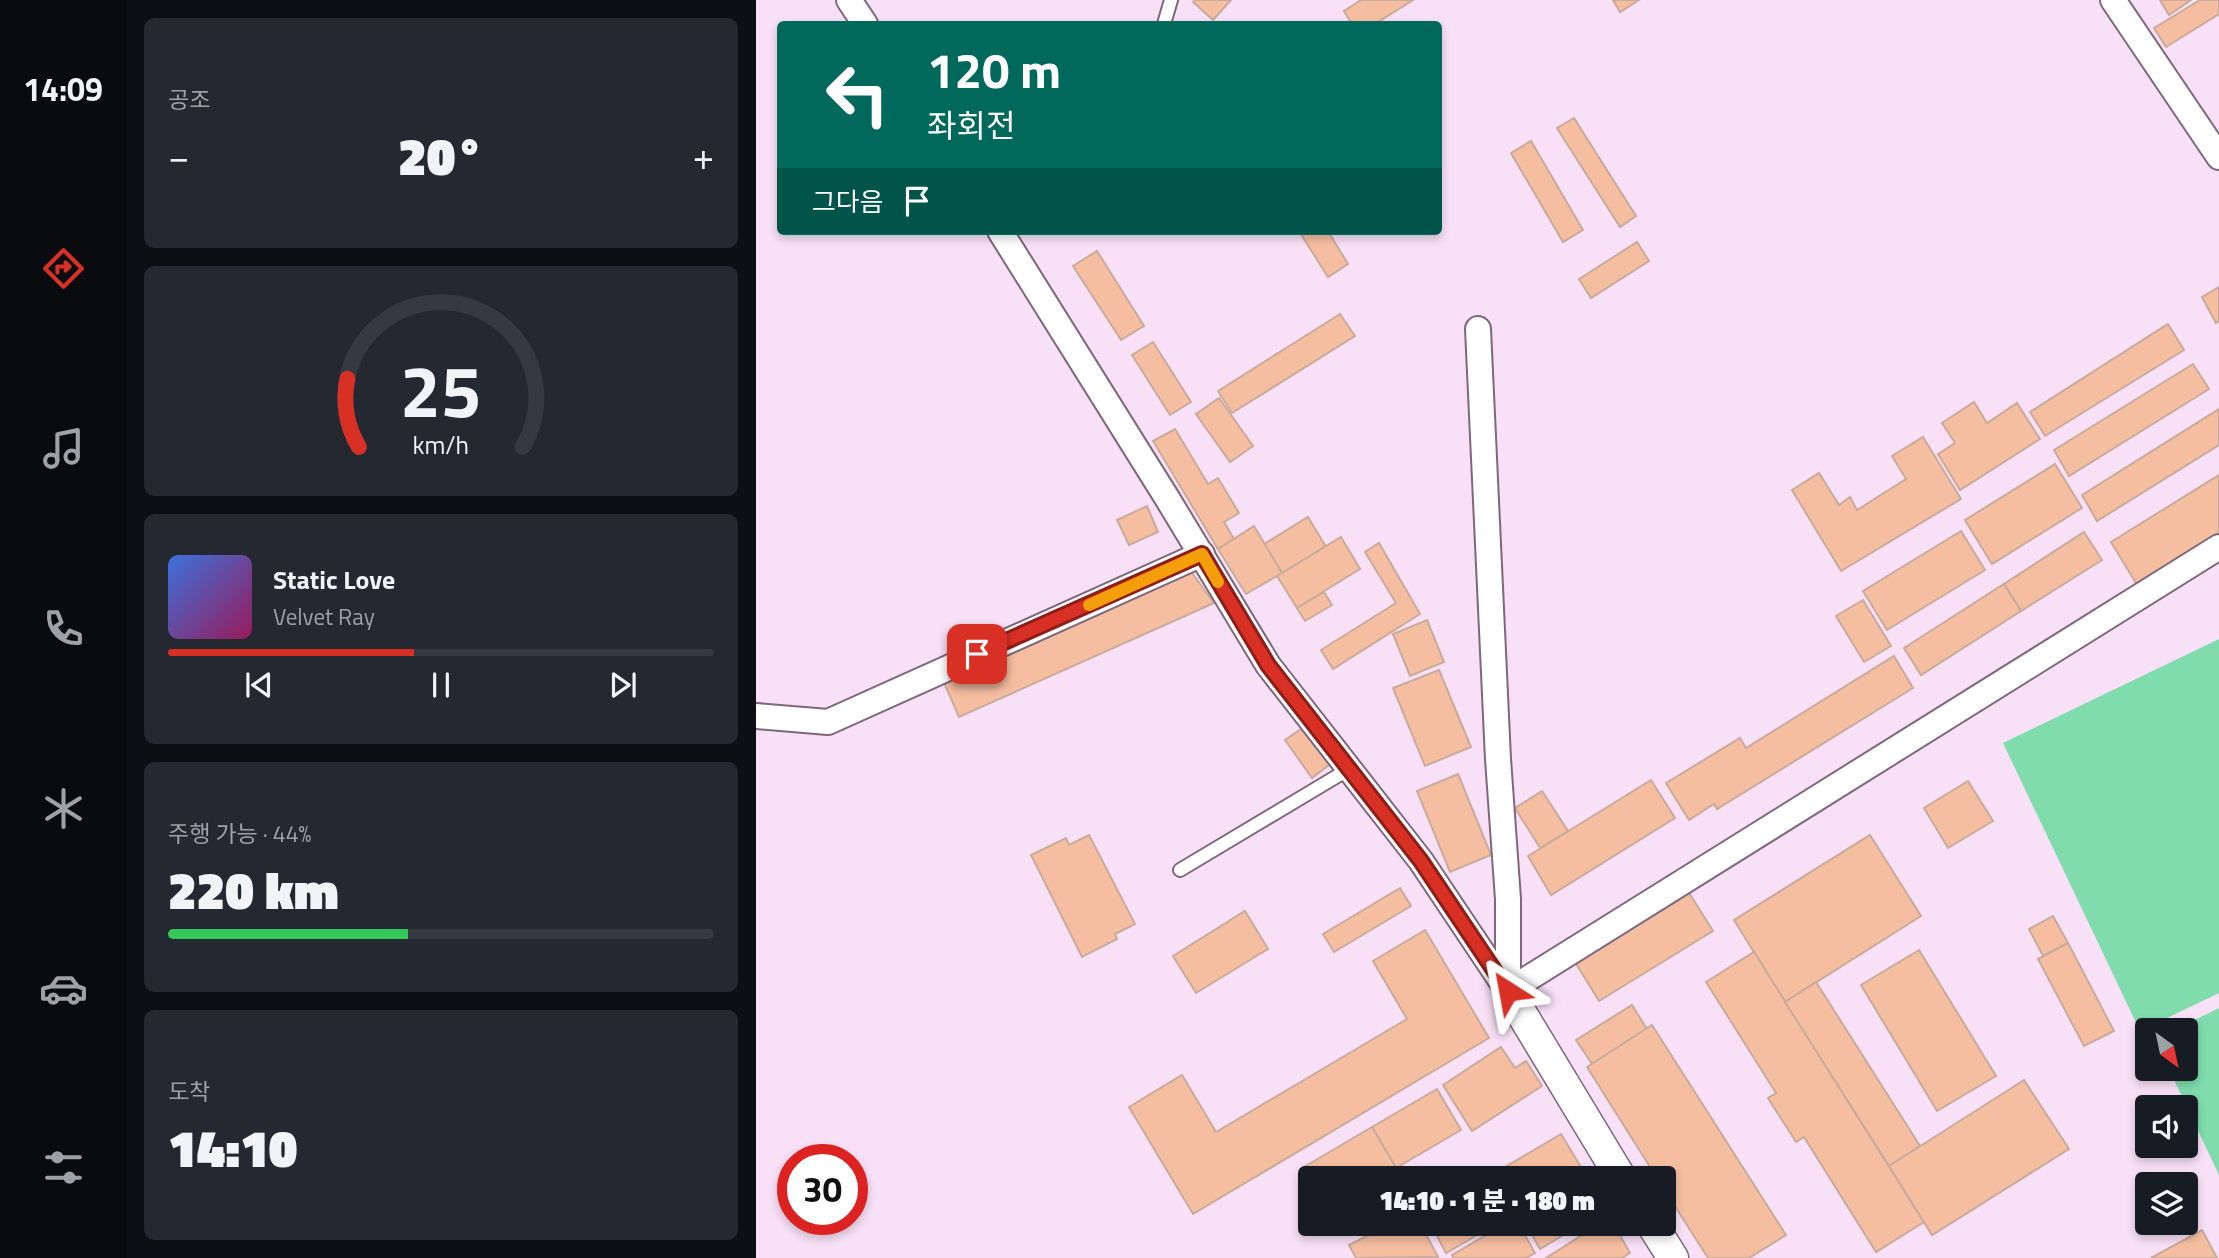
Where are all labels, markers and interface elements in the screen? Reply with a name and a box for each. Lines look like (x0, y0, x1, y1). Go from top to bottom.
text: 120 m (927, 32, 1061, 107)
icon: left (812, 49, 903, 140)
text: 14:09 (23, 65, 103, 113)
text: 공조 (168, 82, 210, 117)
text: 좌회전 (927, 101, 1015, 149)
text: 20° (398, 116, 484, 195)
text: − (168, 127, 189, 185)
text: + (693, 127, 714, 185)
text: 그다음 (812, 182, 884, 221)
icon: arrive (898, 182, 936, 220)
icon: directions (39, 244, 88, 293)
text: 25 (400, 335, 482, 445)
icon: music (39, 424, 88, 473)
text: km/h (413, 426, 469, 464)
text: Static Love (273, 560, 395, 599)
text: Velvet Ray (273, 599, 375, 634)
icon: phone (39, 604, 88, 653)
pin (947, 624, 1007, 684)
icon: arrive (958, 635, 996, 673)
icon: previous (240, 666, 278, 704)
icon: pause (422, 666, 460, 704)
icon: next (604, 666, 642, 704)
icon: climate (39, 784, 88, 833)
text: 주행 가능 · 44% (168, 816, 311, 851)
text: 220 km (168, 850, 339, 929)
position arrow (1471, 954, 1545, 1028)
icon: car (39, 964, 88, 1013)
north arrow (2135, 1018, 2198, 1082)
map controls (2135, 1018, 2198, 1235)
text: 도착 (168, 1074, 210, 1109)
button: sound (2135, 1095, 2198, 1158)
text: 14:10 (168, 1108, 297, 1187)
icon: filters (39, 1143, 88, 1192)
speed limit sign: 30 (777, 1144, 868, 1235)
button: layers (2135, 1172, 2198, 1235)
text: 14:10 · 1 분 · 180 m (1379, 1181, 1595, 1220)

